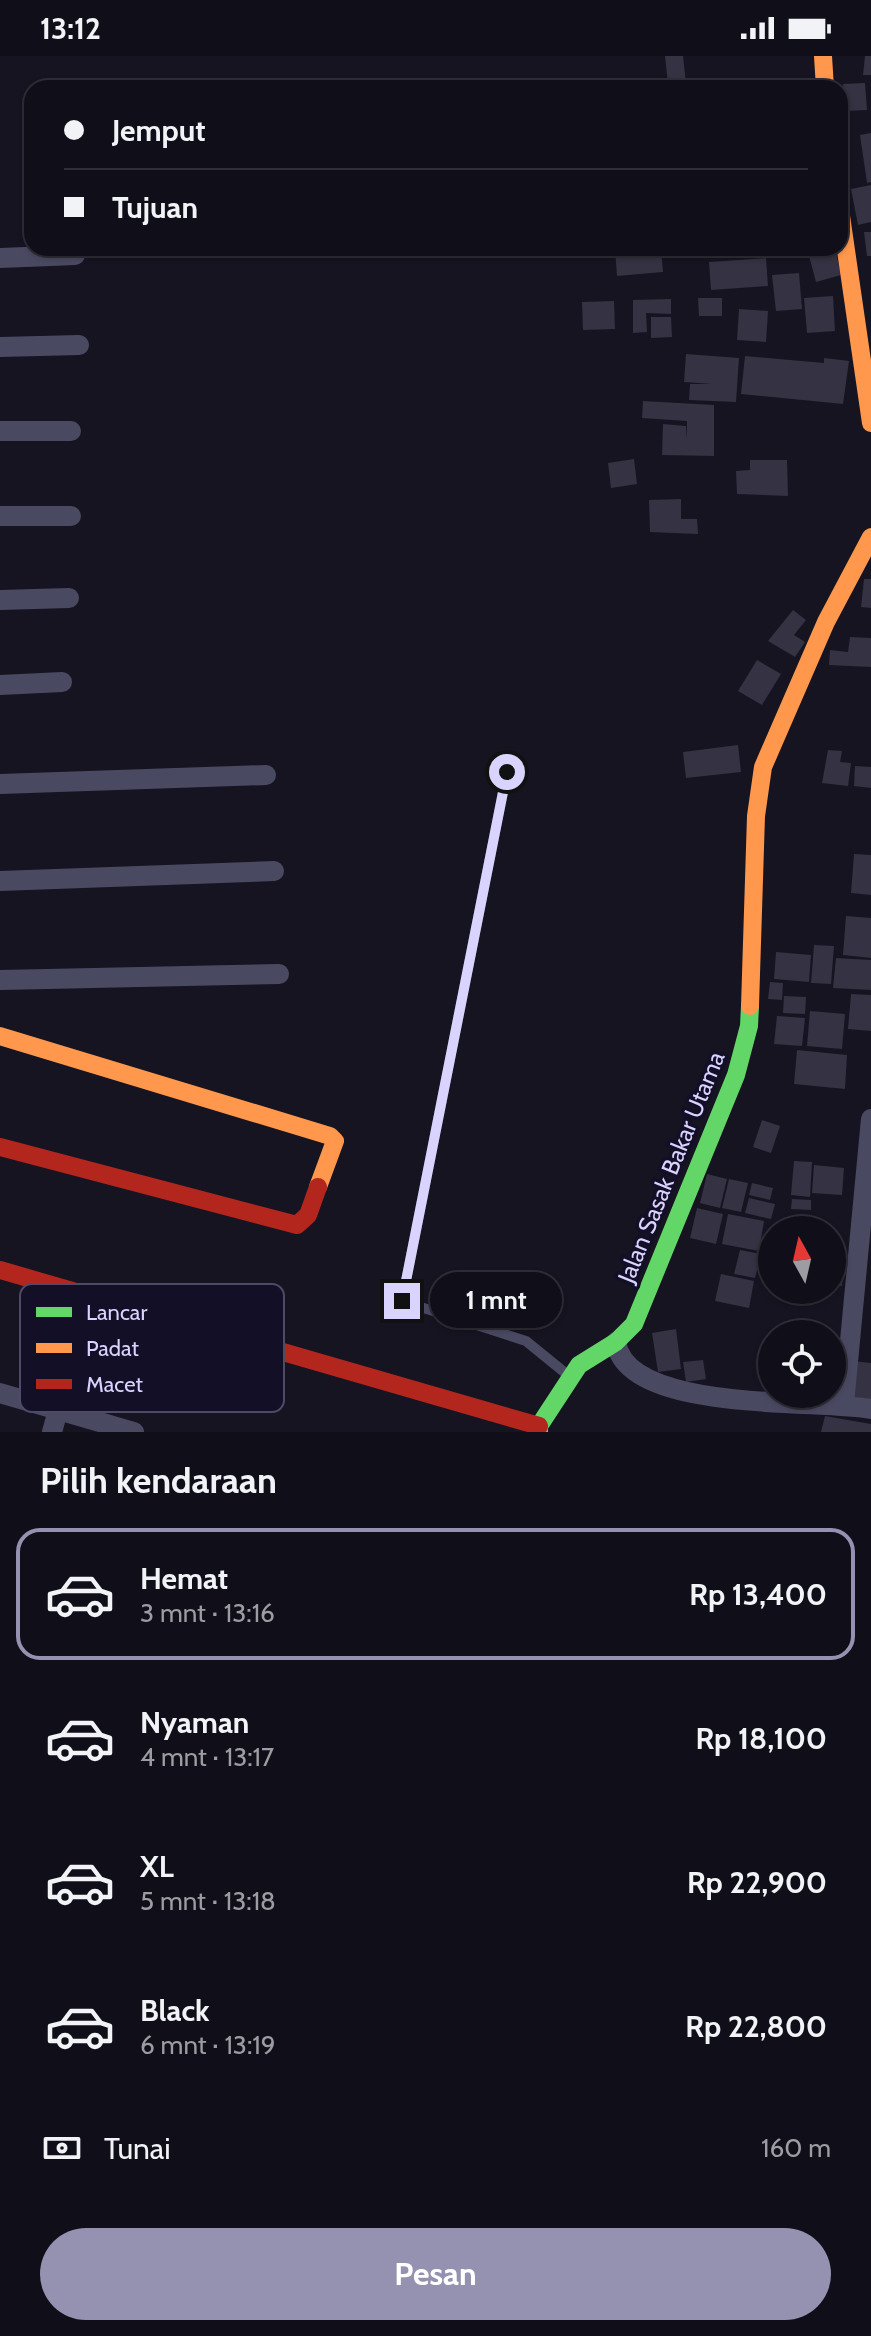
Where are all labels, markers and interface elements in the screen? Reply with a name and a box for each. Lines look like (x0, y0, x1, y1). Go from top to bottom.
text: 13:12 (40, 10, 101, 47)
text: Jemput (112, 112, 206, 149)
text: Tujuan (112, 189, 198, 226)
route start (489, 754, 525, 790)
street label: Jalan Sasak Bakar Utama (611, 1047, 731, 1288)
north arrow (758, 1216, 846, 1304)
map controls (758, 1216, 846, 1408)
callout: 1 mnt (430, 1273, 562, 1329)
route end (384, 1283, 420, 1319)
legend (20, 1284, 284, 1412)
text: 1 mnt (465, 1284, 527, 1316)
text: Lancar (86, 1299, 147, 1326)
button: locate (758, 1320, 846, 1408)
text: Padat (86, 1335, 139, 1362)
text: Macet (86, 1371, 143, 1398)
text: Pilih kendaraan (40, 1458, 277, 1502)
icon: car (44, 1558, 116, 1630)
text: Hemat (140, 1560, 228, 1597)
text: Rp 13,400 (689, 1576, 827, 1613)
text: 3 mnt · 13:16 (140, 1597, 275, 1629)
icon: car (44, 1702, 116, 1774)
text: Nyaman (140, 1704, 249, 1741)
text: Rp 18,100 (696, 1720, 827, 1757)
text: 4 mnt · 13:17 (140, 1741, 274, 1773)
icon: car (44, 1846, 116, 1918)
text: XL (140, 1848, 174, 1885)
text: Rp 22,900 (687, 1864, 827, 1901)
text: 5 mnt · 13:18 (140, 1885, 276, 1917)
icon: car (44, 1990, 116, 2062)
text: Black (140, 1992, 210, 2029)
text: Rp 22,800 (685, 2008, 827, 2045)
text: 6 mnt · 13:19 (140, 2029, 276, 2061)
icon: cash (40, 2126, 84, 2170)
text: Tunai (104, 2130, 171, 2167)
text: 160 m (761, 2132, 831, 2164)
button: Pesan (40, 2228, 831, 2320)

